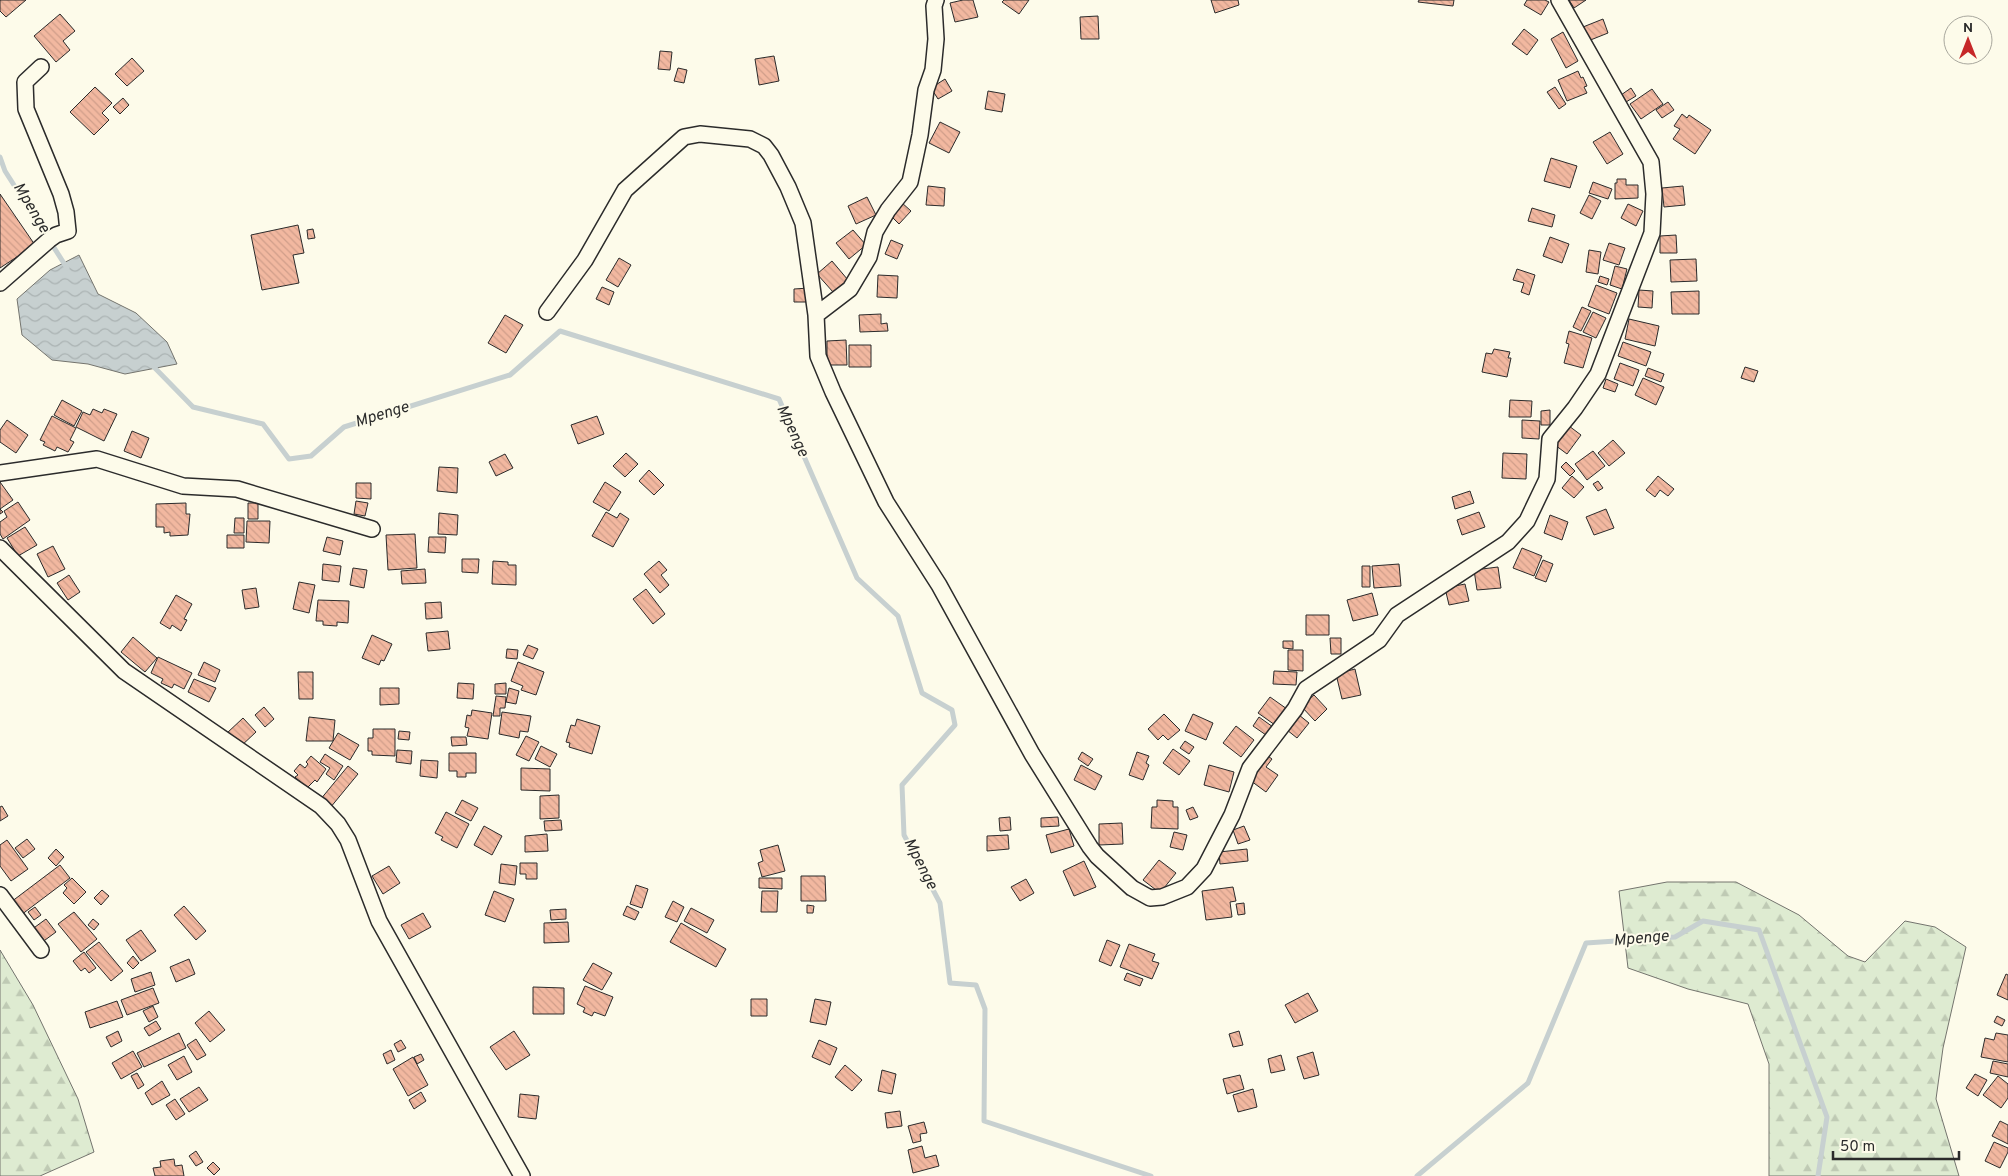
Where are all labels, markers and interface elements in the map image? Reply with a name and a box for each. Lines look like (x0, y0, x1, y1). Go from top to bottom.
north arrow (1943, 15, 1993, 65)
text: N (1963, 20, 1973, 37)
water label: Mpenge (8, 179, 54, 237)
water label: Mpenge (353, 397, 412, 433)
water label: Mpenge (771, 402, 813, 461)
water label: Mpenge (899, 835, 942, 894)
water label: Mpenge (1613, 927, 1670, 951)
scale bar (1833, 1128, 1959, 1160)
text: 50 m (1840, 1138, 1875, 1157)

